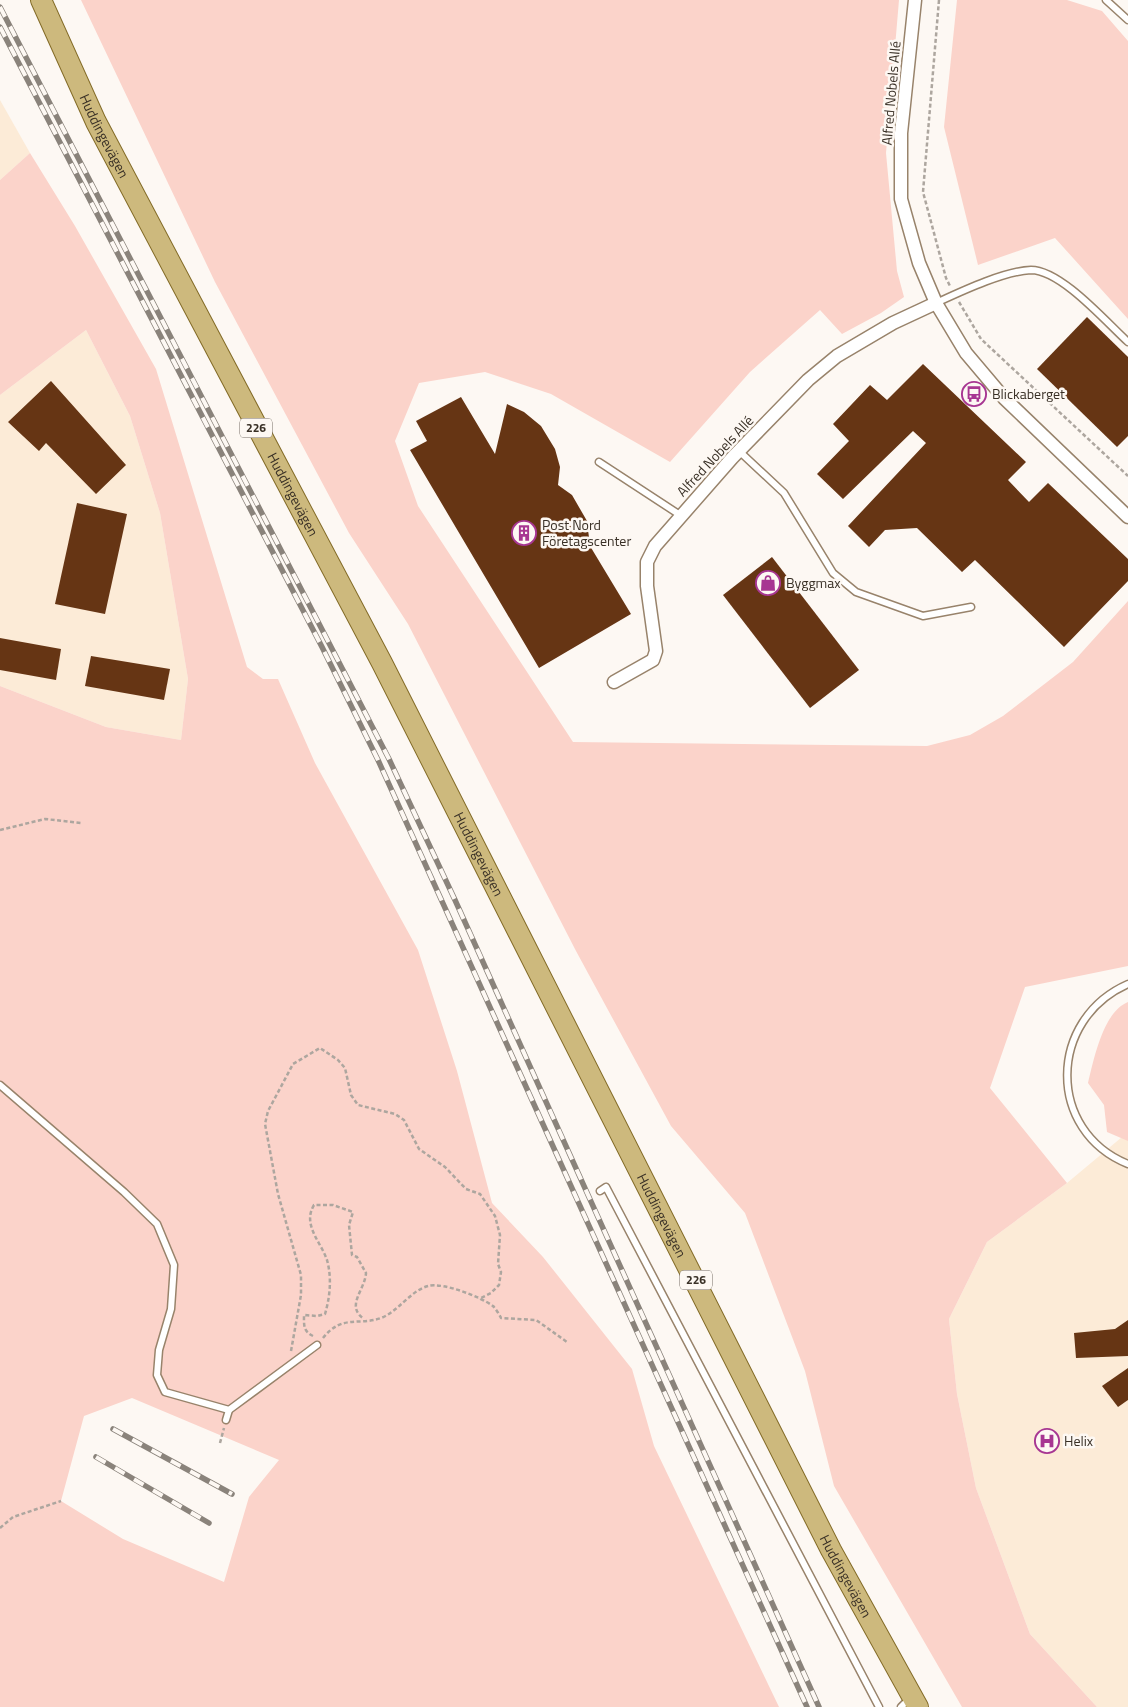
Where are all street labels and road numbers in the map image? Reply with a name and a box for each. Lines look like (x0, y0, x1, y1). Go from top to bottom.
street label: Alfred Nobels Allé (875, 40, 906, 146)
street label: Huddingevägen (75, 90, 135, 182)
street label: Alfred Nobels Allé (671, 410, 758, 501)
road number: 226 (240, 418, 272, 438)
street label: Huddingevägen (263, 449, 324, 540)
street label: Huddingevägen (449, 808, 509, 900)
street label: Huddingevägen (632, 1169, 692, 1261)
road number: 226 (680, 1270, 712, 1290)
street label: Huddingevägen (815, 1531, 877, 1621)

